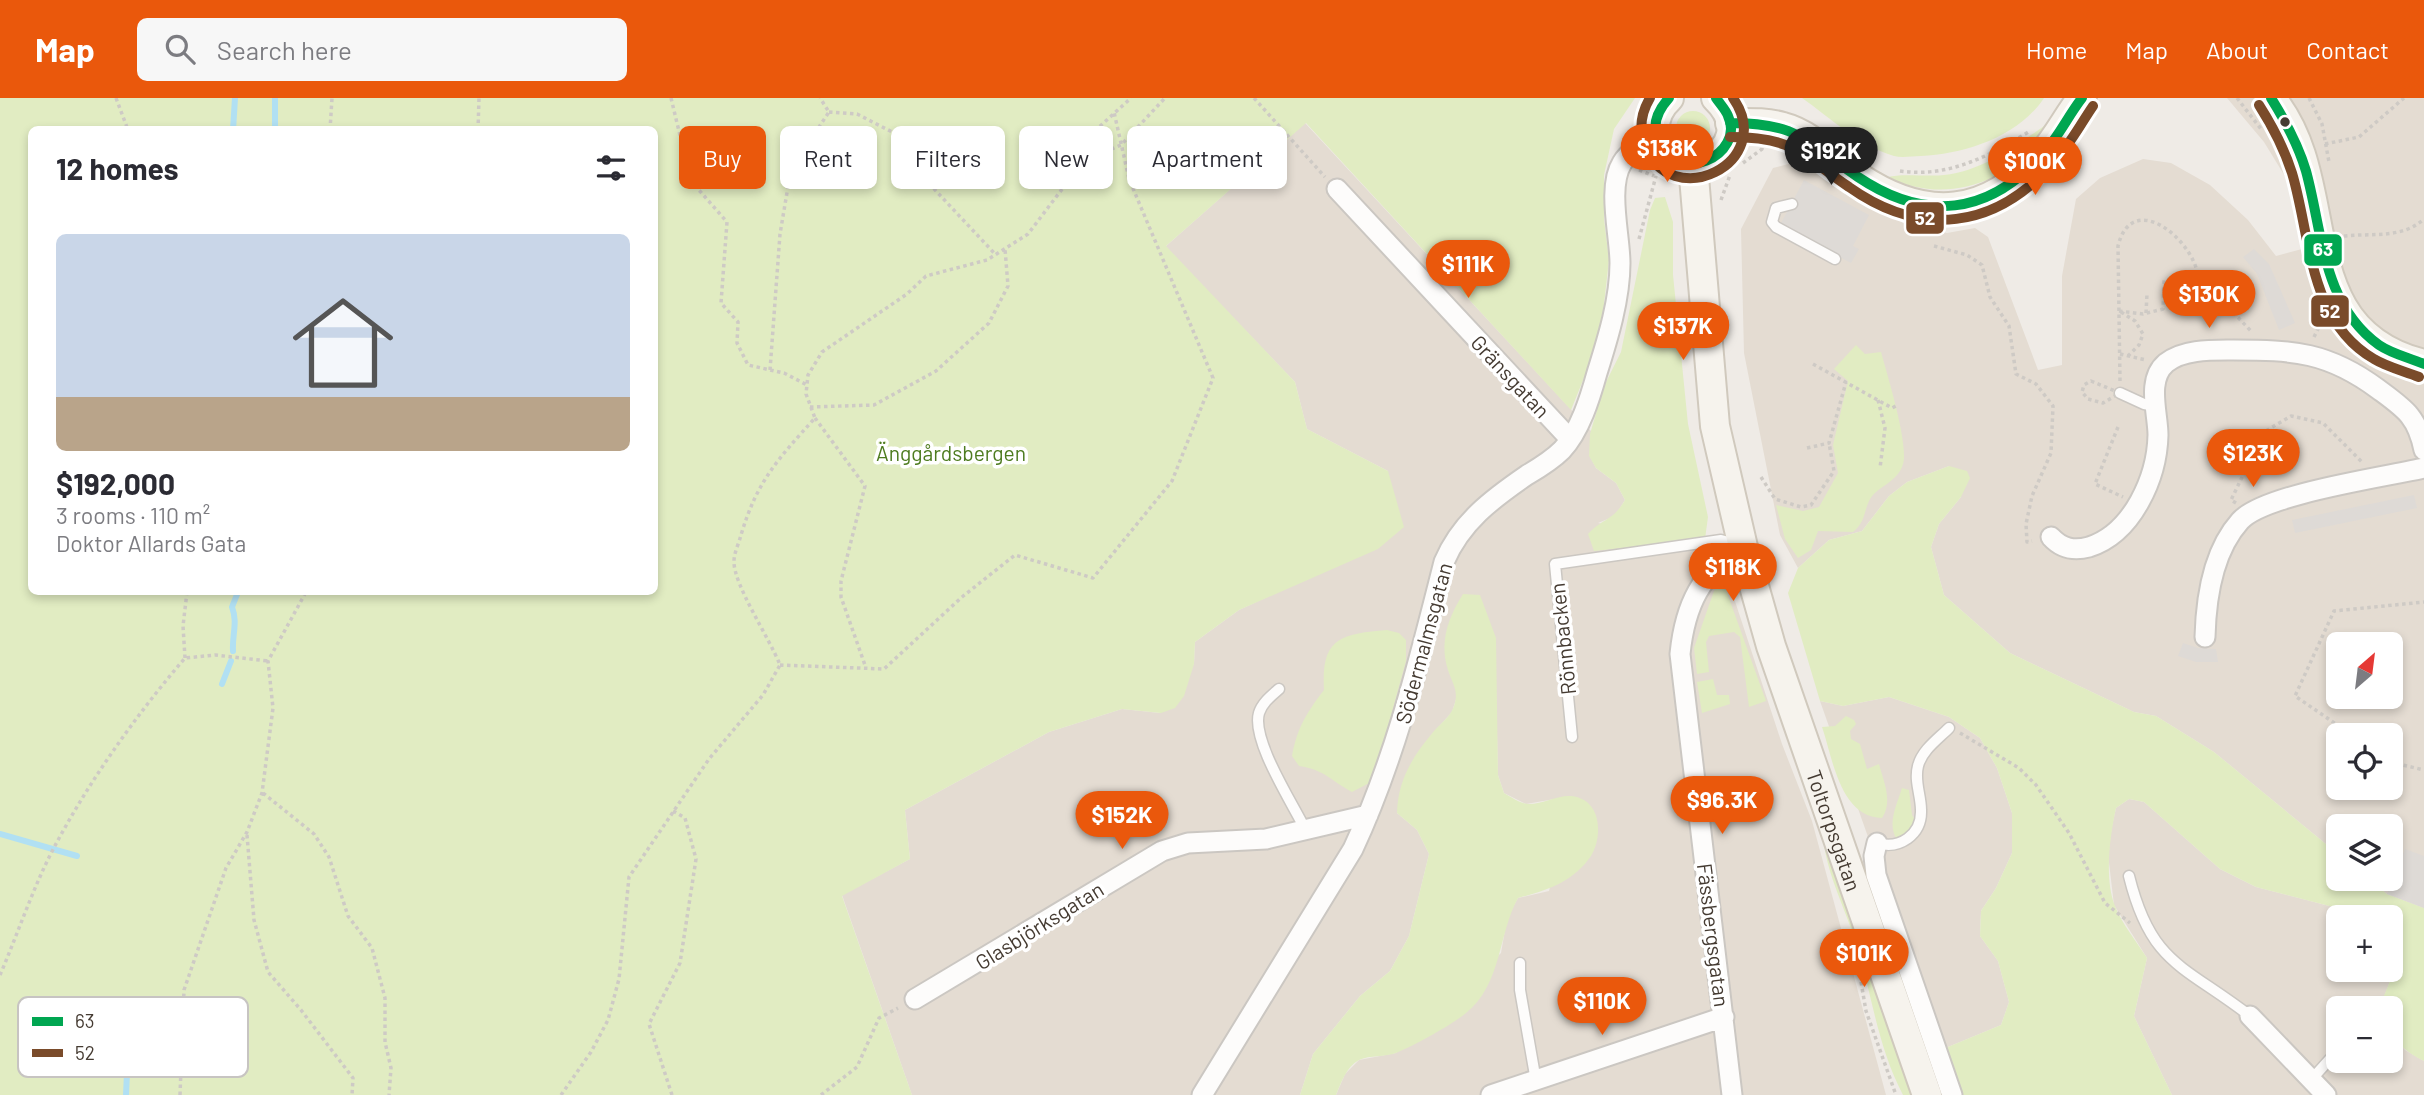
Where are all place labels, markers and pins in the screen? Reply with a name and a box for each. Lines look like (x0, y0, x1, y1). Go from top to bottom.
unlabelled marker (2278, 115, 2292, 129)
pin: $138K (1618, 125, 1716, 184)
pin: $192K (1782, 127, 1880, 187)
pin: $100K (1986, 138, 2084, 197)
pin: $111K (1419, 240, 1517, 300)
pin: $130K (2160, 271, 2258, 330)
pin: $137K (1634, 302, 1732, 362)
pin: $123K (2204, 430, 2302, 489)
pin: $118K (1684, 544, 1782, 603)
pin: $96.3K (1665, 776, 1779, 836)
pin: $152K (1073, 792, 1171, 851)
pin: $101K (1815, 930, 1913, 989)
pin: $110K (1553, 978, 1651, 1037)

